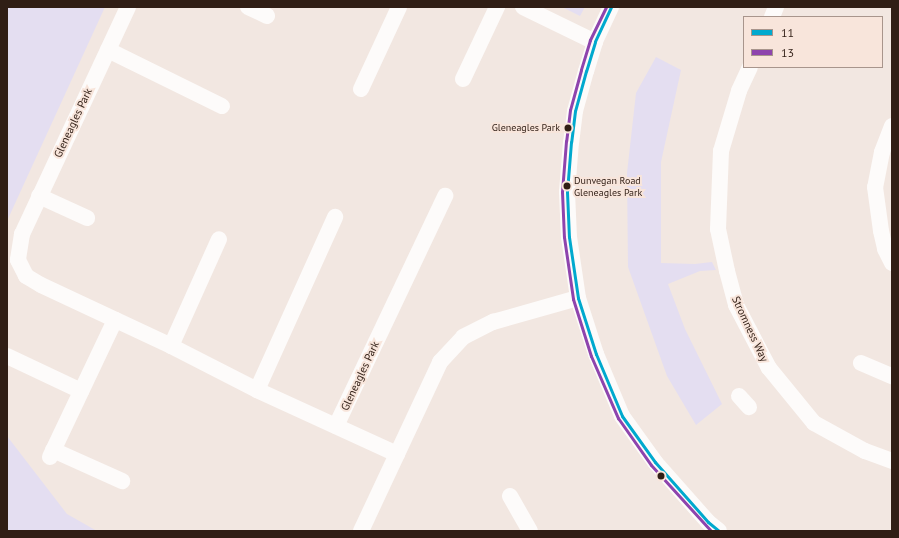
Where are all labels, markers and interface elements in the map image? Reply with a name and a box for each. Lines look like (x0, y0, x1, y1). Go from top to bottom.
legend (743, 16, 883, 68)
text: 11 (781, 25, 794, 40)
text: 13 (781, 45, 794, 60)
street label: Gleneagles Park (51, 86, 95, 160)
place label: Gleneagles Park (492, 122, 560, 134)
marker: Gleneagles Park (563, 123, 573, 133)
place label: Dunvegan Road Gleneagles Park (574, 174, 642, 198)
marker: Dunvegan Road Gleneagles Park (562, 181, 572, 191)
street label: Stromness Way (729, 294, 771, 364)
street label: Gleneagles Park (338, 339, 382, 413)
unlabelled marker (656, 471, 666, 481)

